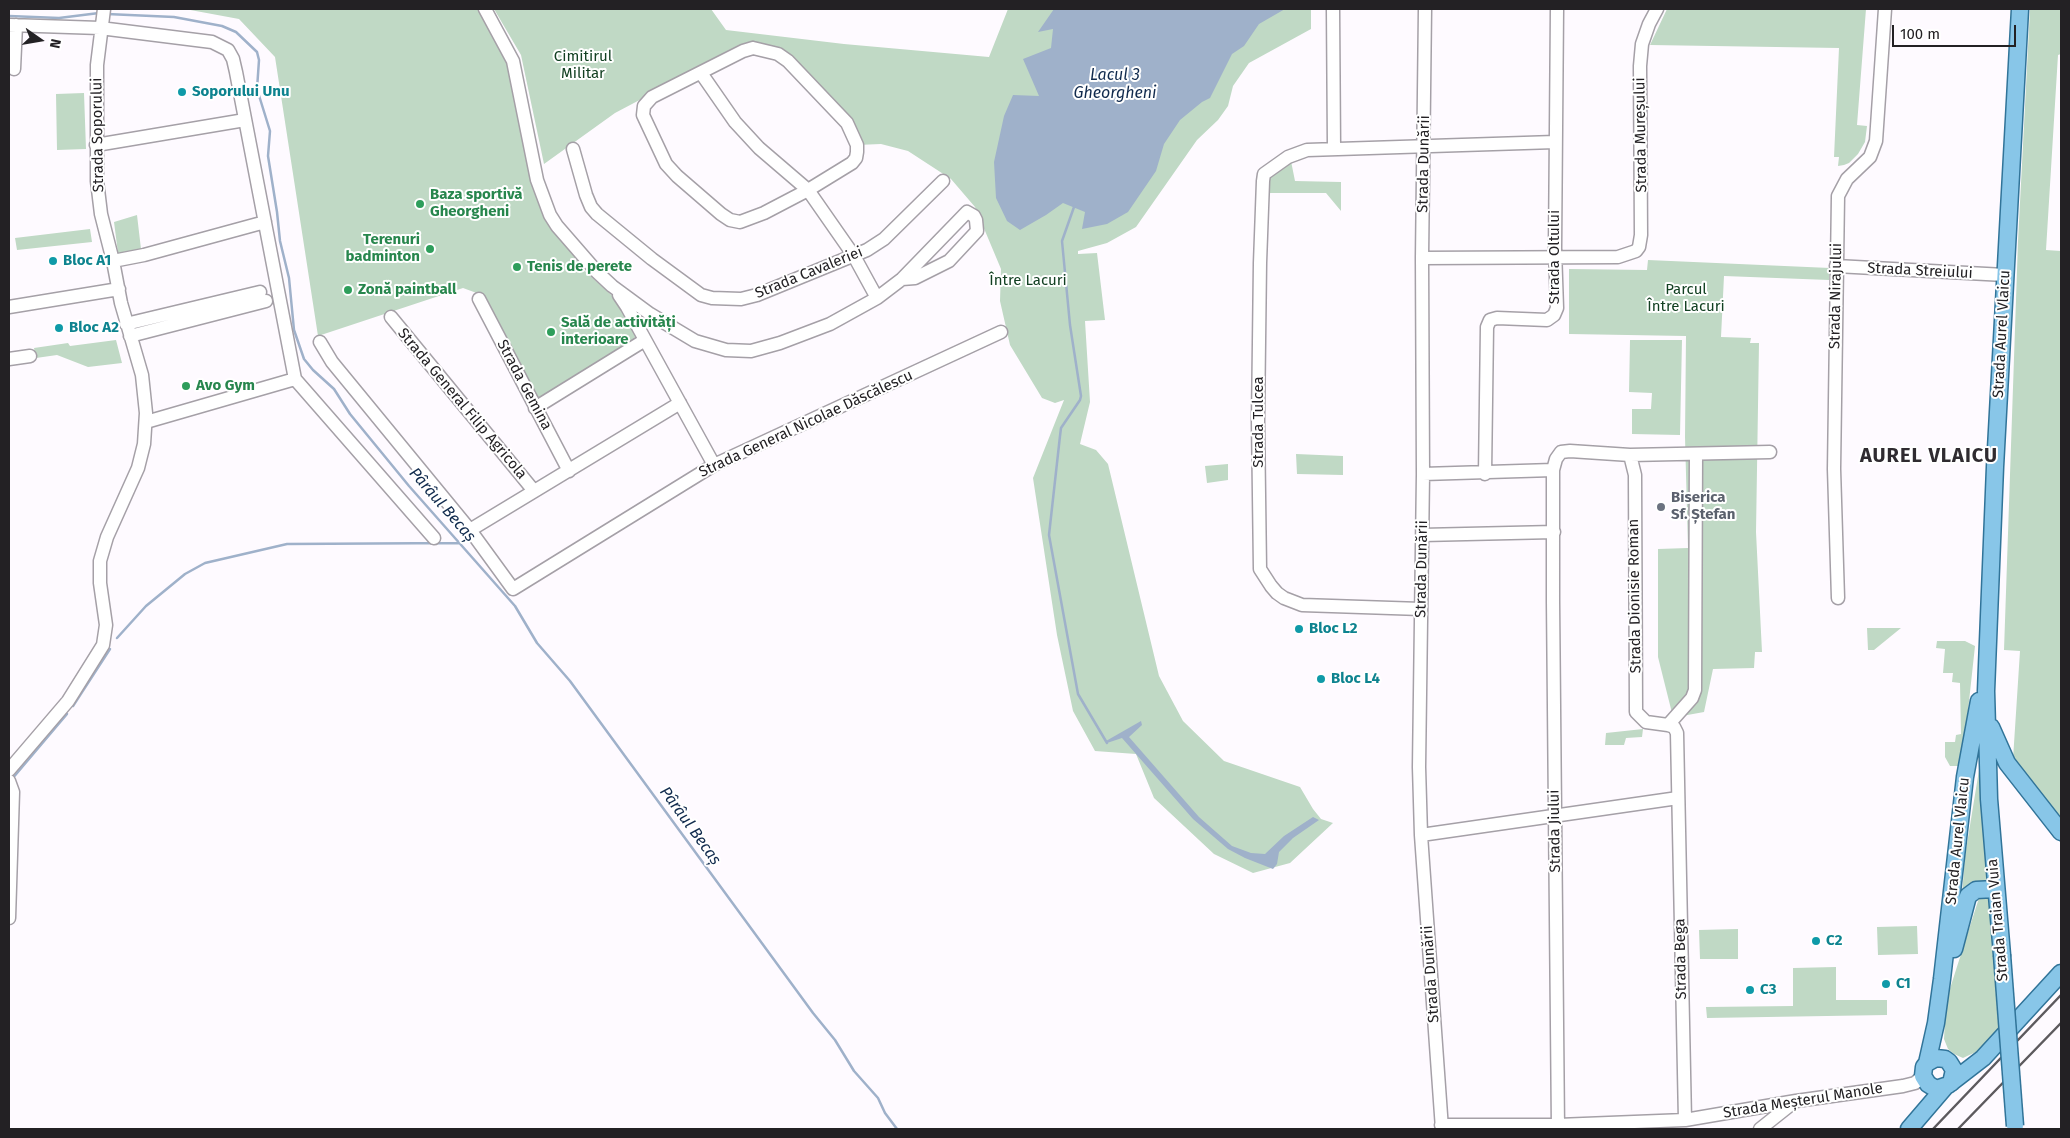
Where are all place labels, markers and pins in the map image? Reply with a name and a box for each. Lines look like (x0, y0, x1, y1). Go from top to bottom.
place label: Soporului Unu (192, 83, 289, 101)
marker: Soporului Unu (176, 86, 188, 98)
place label: Baza sportivă Gheorgheni (430, 186, 522, 221)
marker: Baza sportivă Gheorgheni (414, 198, 426, 210)
place label: Terenuri badminton (345, 231, 420, 266)
marker: Terenuri badminton (424, 243, 436, 255)
place label: Bloc A1 (63, 252, 111, 270)
marker: Bloc A1 (47, 255, 59, 267)
place label: Tenis de perete (527, 258, 632, 276)
marker: Tenis de perete (511, 261, 523, 273)
place label: Zonă paintball (358, 281, 457, 299)
marker: Zonă paintball (342, 284, 354, 296)
place label: Sală de activități interioare (561, 314, 676, 349)
place label: Bloc A2 (69, 319, 119, 337)
marker: Bloc A2 (53, 322, 65, 334)
marker: Sală de activități interioare (545, 326, 557, 338)
place label: Avo Gym (196, 377, 255, 395)
marker: Avo Gym (180, 380, 192, 392)
place label: Biserica Sf. Ștefan (1671, 489, 1735, 524)
marker: Biserica Sf. Ștefan (1655, 501, 1667, 513)
place label: Bloc L2 (1309, 620, 1357, 638)
marker: Bloc L2 (1293, 623, 1305, 635)
place label: Bloc L4 (1331, 670, 1380, 688)
marker: Bloc L4 (1315, 673, 1327, 685)
place label: C2 (1826, 932, 1842, 950)
marker: C2 (1810, 935, 1822, 947)
place label: C1 (1896, 975, 1911, 993)
marker: C1 (1880, 978, 1892, 990)
place label: C3 (1760, 981, 1776, 999)
marker: C3 (1744, 984, 1756, 996)

